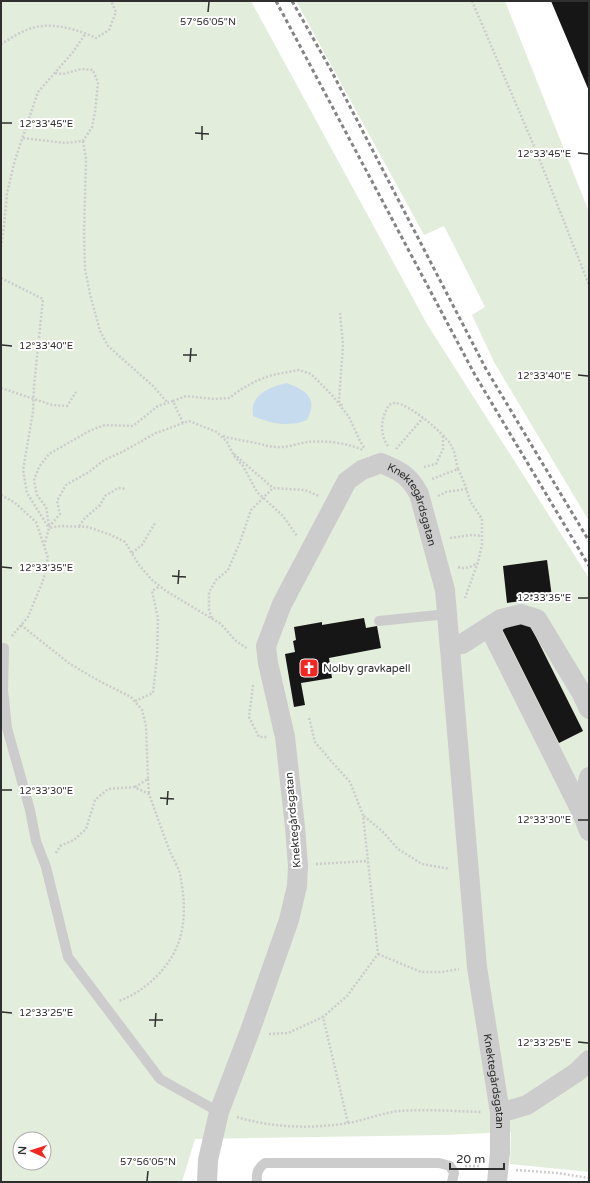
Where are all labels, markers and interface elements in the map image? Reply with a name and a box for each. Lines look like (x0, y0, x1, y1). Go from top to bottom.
text: 57°56'05"N (180, 16, 236, 28)
text: 12°33'45"E (19, 118, 73, 130)
text: 12°33'45"E (517, 148, 571, 160)
text: 12°33'40"E (19, 340, 73, 352)
text: 12°33'40"E (517, 370, 571, 382)
street label: Knektegårdsgatan (385, 460, 439, 547)
text: 12°33'35"E (19, 562, 73, 574)
text: 12°33'35"E (517, 592, 571, 604)
church icon: Nolby gravkapell (298, 657, 320, 679)
place label: Nolby gravkapell (323, 662, 411, 675)
street label: Knektegårdsgatan (282, 772, 304, 868)
text: 12°33'30"E (19, 785, 73, 797)
text: 12°33'30"E (517, 814, 571, 826)
text: 12°33'25"E (19, 1007, 73, 1019)
street label: Knektegårdsgatan (481, 1033, 507, 1129)
text: 12°33'25"E (517, 1037, 571, 1049)
north arrow (12, 1131, 52, 1171)
scale bar (450, 1145, 504, 1171)
text: N (16, 1146, 29, 1155)
text: 20 m (456, 1152, 485, 1166)
text: 57°56'05"N (120, 1156, 176, 1168)

